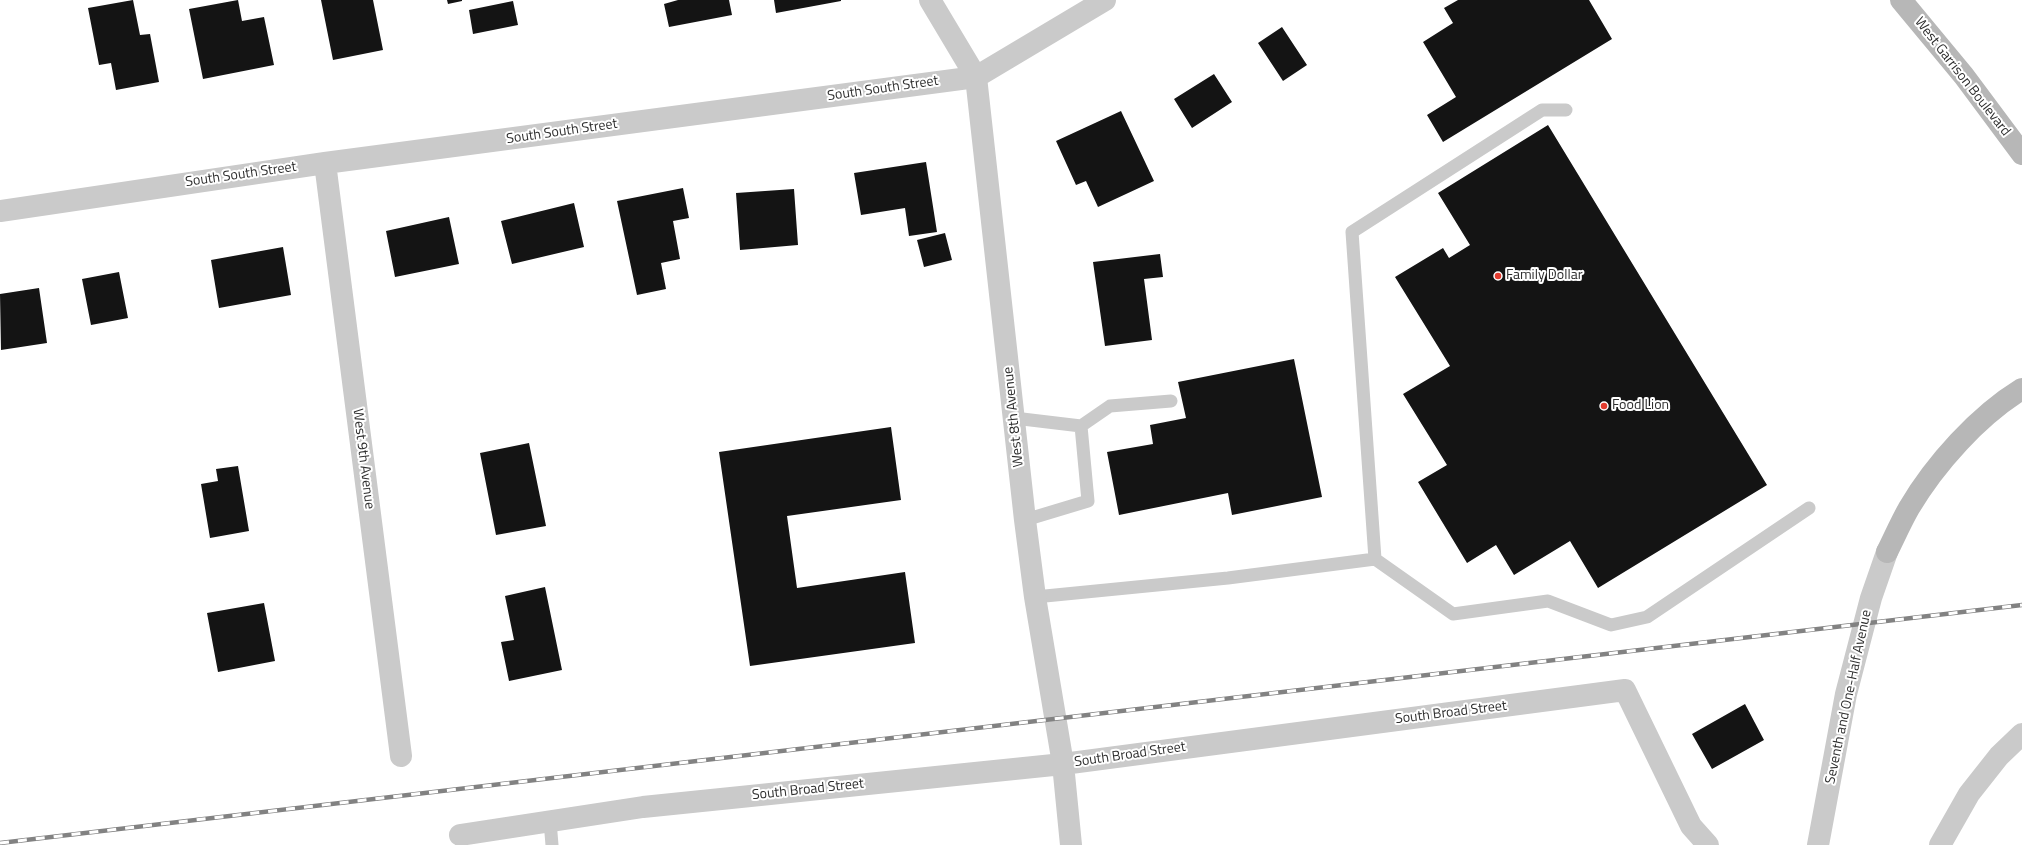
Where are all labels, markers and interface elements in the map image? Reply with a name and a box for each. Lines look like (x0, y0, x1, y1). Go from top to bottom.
street label: West Garrison Boulevard (1910, 14, 2014, 140)
street label: South South Street (826, 73, 940, 105)
street label: South South Street (505, 116, 619, 148)
street label: South South Street (184, 159, 298, 191)
place label: Family Dollar (1506, 268, 1583, 284)
marker: Family Dollar (1493, 271, 1503, 281)
street label: West 8th Avenue (1000, 366, 1028, 468)
place label: Food Lion (1612, 398, 1669, 414)
marker: Food Lion (1599, 401, 1609, 411)
street label: West 9th Avenue (349, 408, 377, 510)
street label: Seventh and One-Half Avenue (1822, 608, 1876, 786)
street label: South Broad Street (1394, 698, 1508, 728)
street label: South Broad Street (1073, 739, 1187, 771)
street label: South Broad Street (751, 776, 865, 804)

